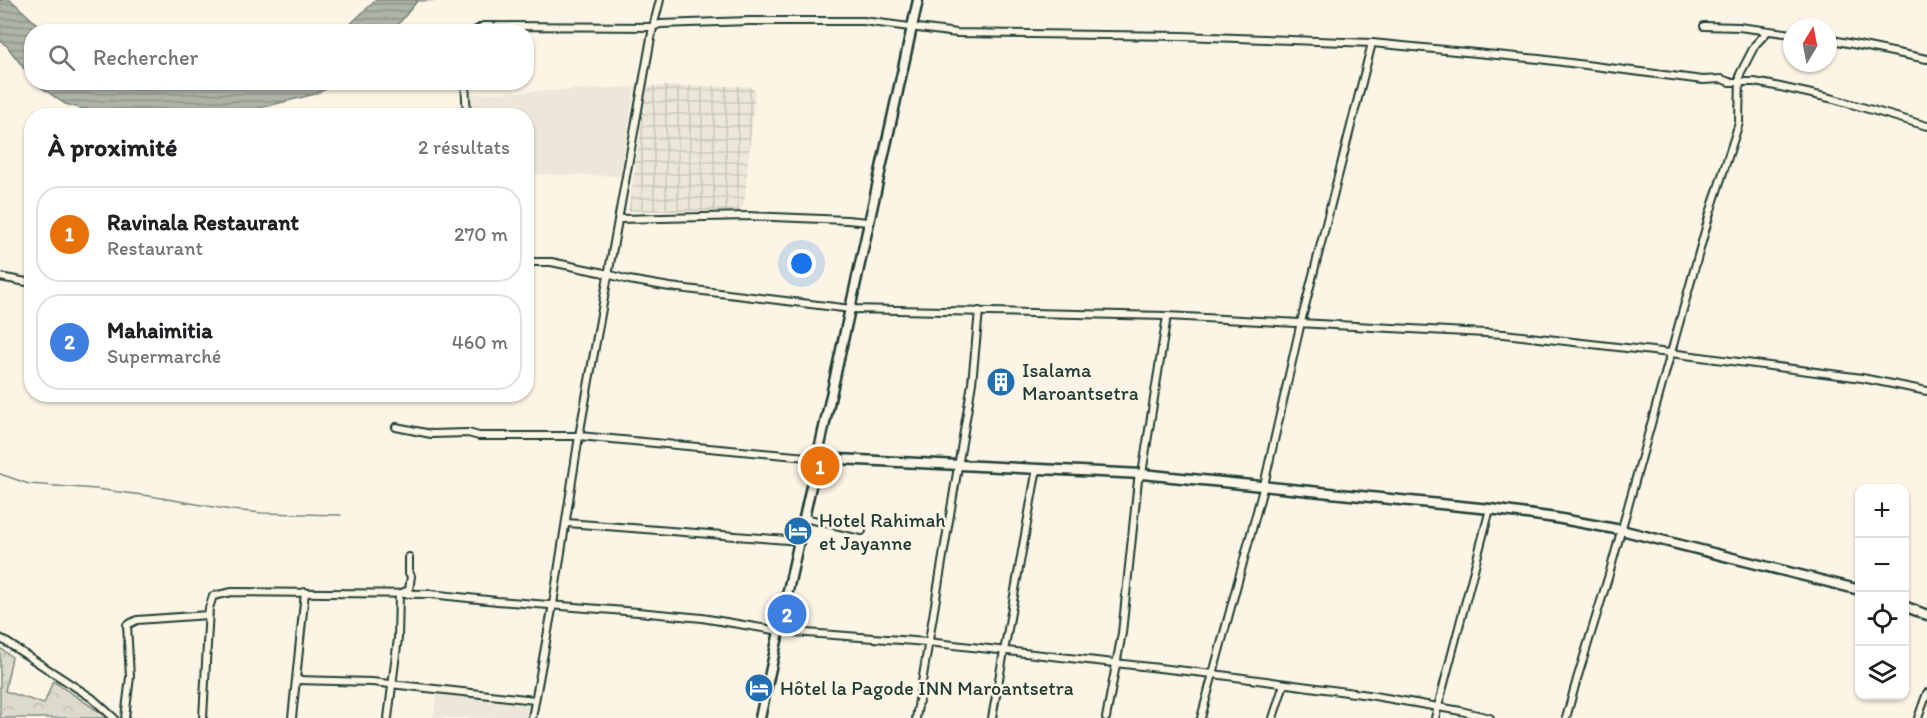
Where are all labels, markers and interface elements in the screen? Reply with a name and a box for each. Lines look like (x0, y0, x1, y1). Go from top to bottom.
north arrow (1783, 18, 1837, 72)
search box (24, 24, 534, 90)
icon: search (45, 41, 78, 74)
text: Rechercher (93, 44, 198, 71)
text: À proximité (48, 131, 177, 163)
text: 2 résultats (418, 135, 510, 159)
text: Ravinala Restaurant (107, 209, 299, 236)
text: 1 (65, 222, 74, 246)
text: 270 m (454, 222, 508, 246)
text: Restaurant (107, 236, 203, 260)
your location (787, 249, 816, 278)
text: Mahaimitia (107, 317, 213, 344)
text: 2 (64, 330, 75, 354)
text: 460 m (452, 330, 508, 354)
text: Supermarché (107, 344, 221, 368)
place label: Isalama Maroantsetra (1022, 358, 1139, 405)
building icon: Isalama Maroantsetra (985, 366, 1017, 398)
pin: 1 (800, 444, 840, 488)
map controls (1855, 484, 1909, 700)
button: + (1855, 484, 1909, 538)
place label: Hotel Rahimah et Jayanne (819, 508, 946, 555)
hotel icon: Hotel Rahimah et Jayanne (782, 515, 814, 547)
button: − (1855, 538, 1909, 592)
pin: 2 (768, 592, 806, 636)
button: locate (1855, 592, 1909, 646)
button: layers (1855, 646, 1909, 700)
hotel icon: Hôtel la Pagode INN Maroantsetra (743, 672, 775, 704)
place label: Hôtel la Pagode INN Maroantsetra (780, 676, 1074, 700)

